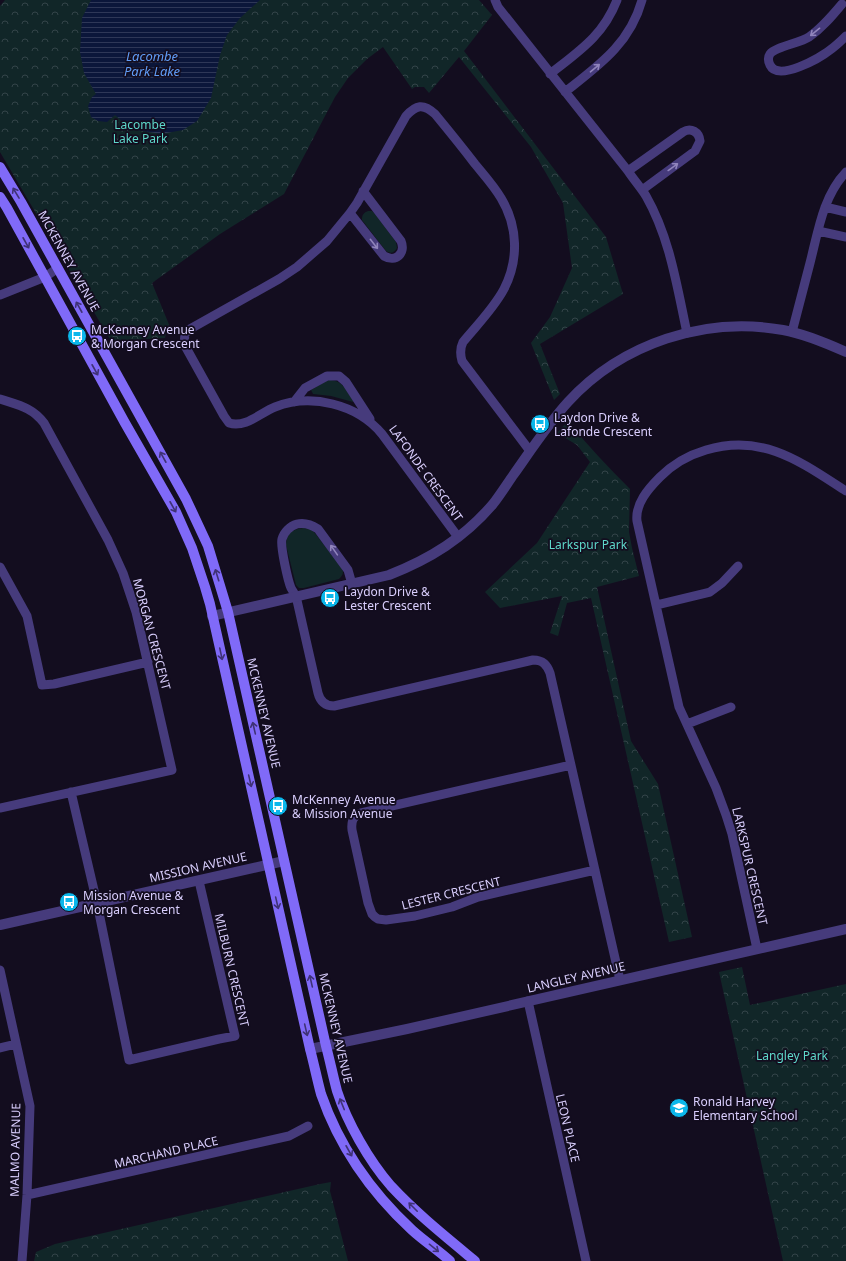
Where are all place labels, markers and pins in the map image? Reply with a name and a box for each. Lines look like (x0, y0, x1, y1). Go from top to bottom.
place label: McKenney Avenue & Morgan Crescent (91, 321, 200, 352)
bus stop icon: McKenney Avenue & Morgan Crescent (66, 325, 88, 347)
place label: Laydon Drive & Lafonde Crescent (554, 409, 653, 440)
bus stop icon: Laydon Drive & Lafonde Crescent (529, 413, 551, 435)
place label: Laydon Drive & Lester Crescent (344, 583, 432, 614)
bus stop icon: Laydon Drive & Lester Crescent (319, 587, 341, 609)
place label: McKenney Avenue & Mission Avenue (292, 791, 396, 822)
bus stop icon: McKenney Avenue & Mission Avenue (267, 795, 289, 817)
place label: Mission Avenue & Morgan Crescent (83, 887, 184, 918)
bus stop icon: Mission Avenue & Morgan Crescent (58, 891, 80, 913)
place label: Ronald Harvey Elementary School (693, 1093, 798, 1124)
school or university icon: Ronald Harvey Elementary School (668, 1097, 690, 1119)

